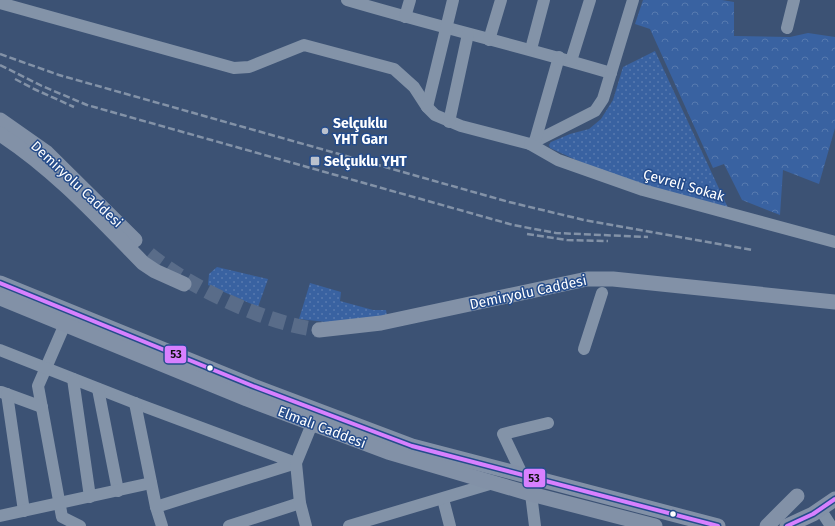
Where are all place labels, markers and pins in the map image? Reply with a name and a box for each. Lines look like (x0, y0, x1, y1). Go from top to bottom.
place label: Selçuklu YHT Garı (332, 115, 388, 148)
marker: Selçuklu YHT Garı (320, 126, 330, 136)
place label: Selçuklu YHT (324, 153, 407, 171)
marker: Selçuklu YHT (309, 155, 321, 167)
unlabelled marker (205, 363, 215, 373)
unlabelled marker (668, 509, 678, 519)

